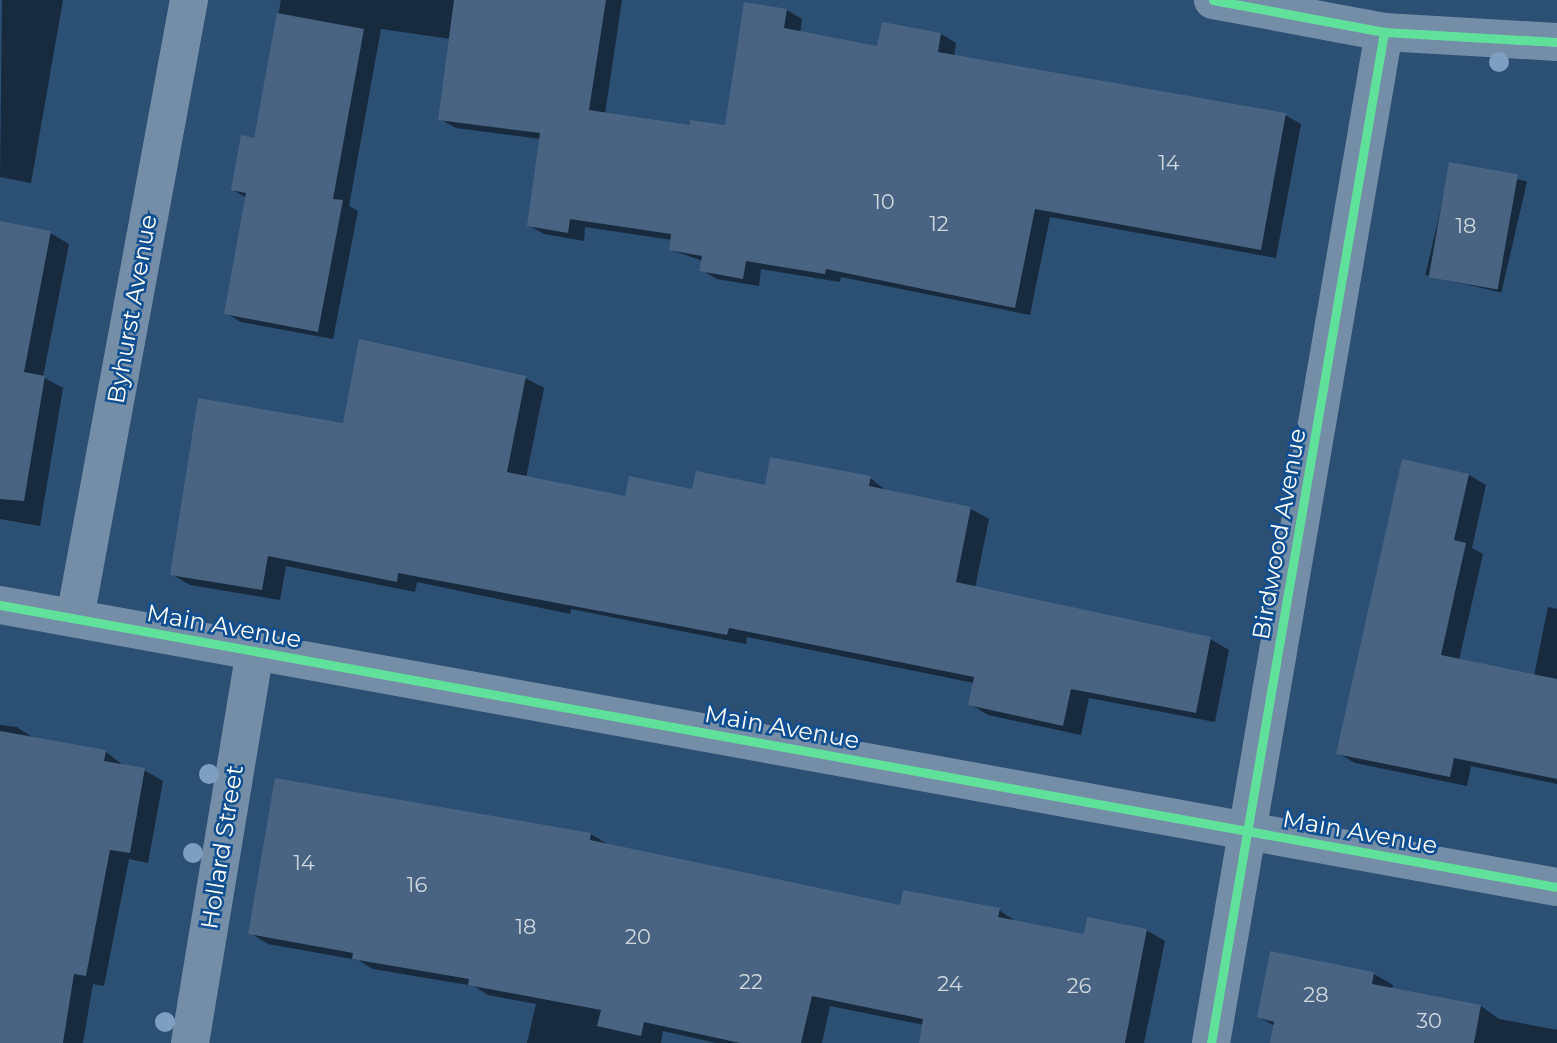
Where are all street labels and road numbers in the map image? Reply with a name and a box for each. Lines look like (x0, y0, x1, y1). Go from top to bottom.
street label: Byhurst Avenue (101, 212, 163, 406)
street label: Birdwood Avenue (1246, 426, 1312, 642)
street label: Main Avenue (144, 598, 304, 654)
street label: Main Avenue (702, 699, 862, 755)
street label: Hollard Street (195, 763, 249, 931)
street label: Main Avenue (1280, 804, 1440, 860)

